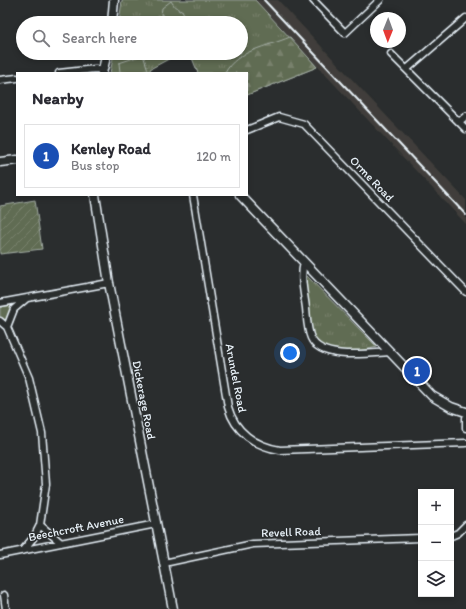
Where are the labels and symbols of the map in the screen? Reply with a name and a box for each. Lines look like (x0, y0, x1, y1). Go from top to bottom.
north arrow (370, 12, 406, 48)
street label: Orme Road (347, 153, 397, 205)
street label: Arundel Road (222, 342, 250, 414)
your location (280, 343, 300, 363)
pin: 1 (404, 356, 430, 386)
street label: Dickerage Road (129, 359, 159, 441)
street label: Beechcroft Avenue (27, 512, 125, 544)
street label: Revell Road (261, 524, 322, 540)

